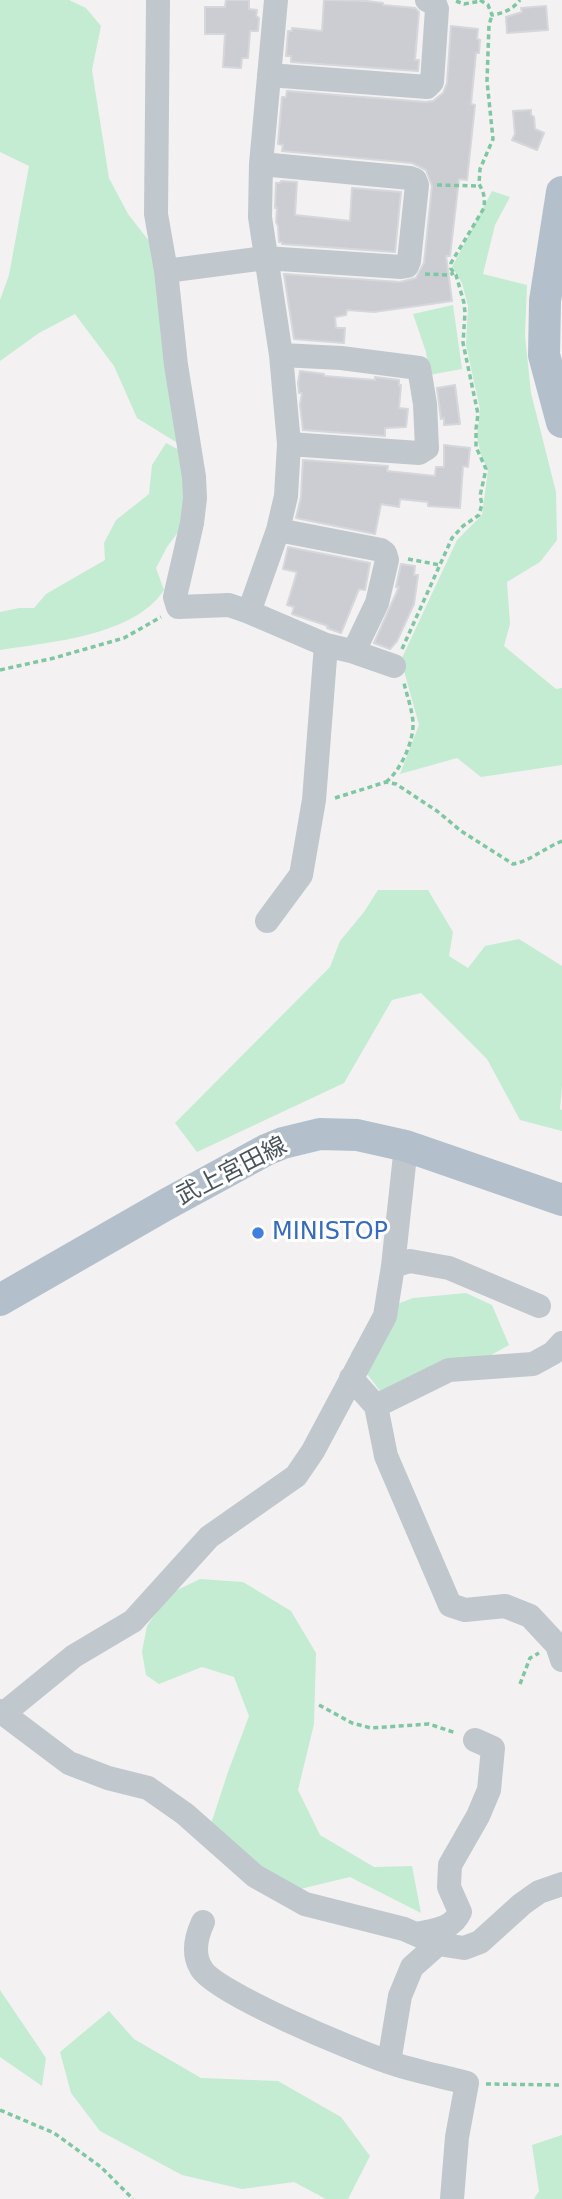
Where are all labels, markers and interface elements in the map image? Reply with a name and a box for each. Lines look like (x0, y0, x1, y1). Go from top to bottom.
street label: 武上宮田線 (172, 1132, 292, 1212)
place label: MINISTOP (272, 1219, 388, 1247)
marker: MINISTOP (250, 1225, 266, 1241)

